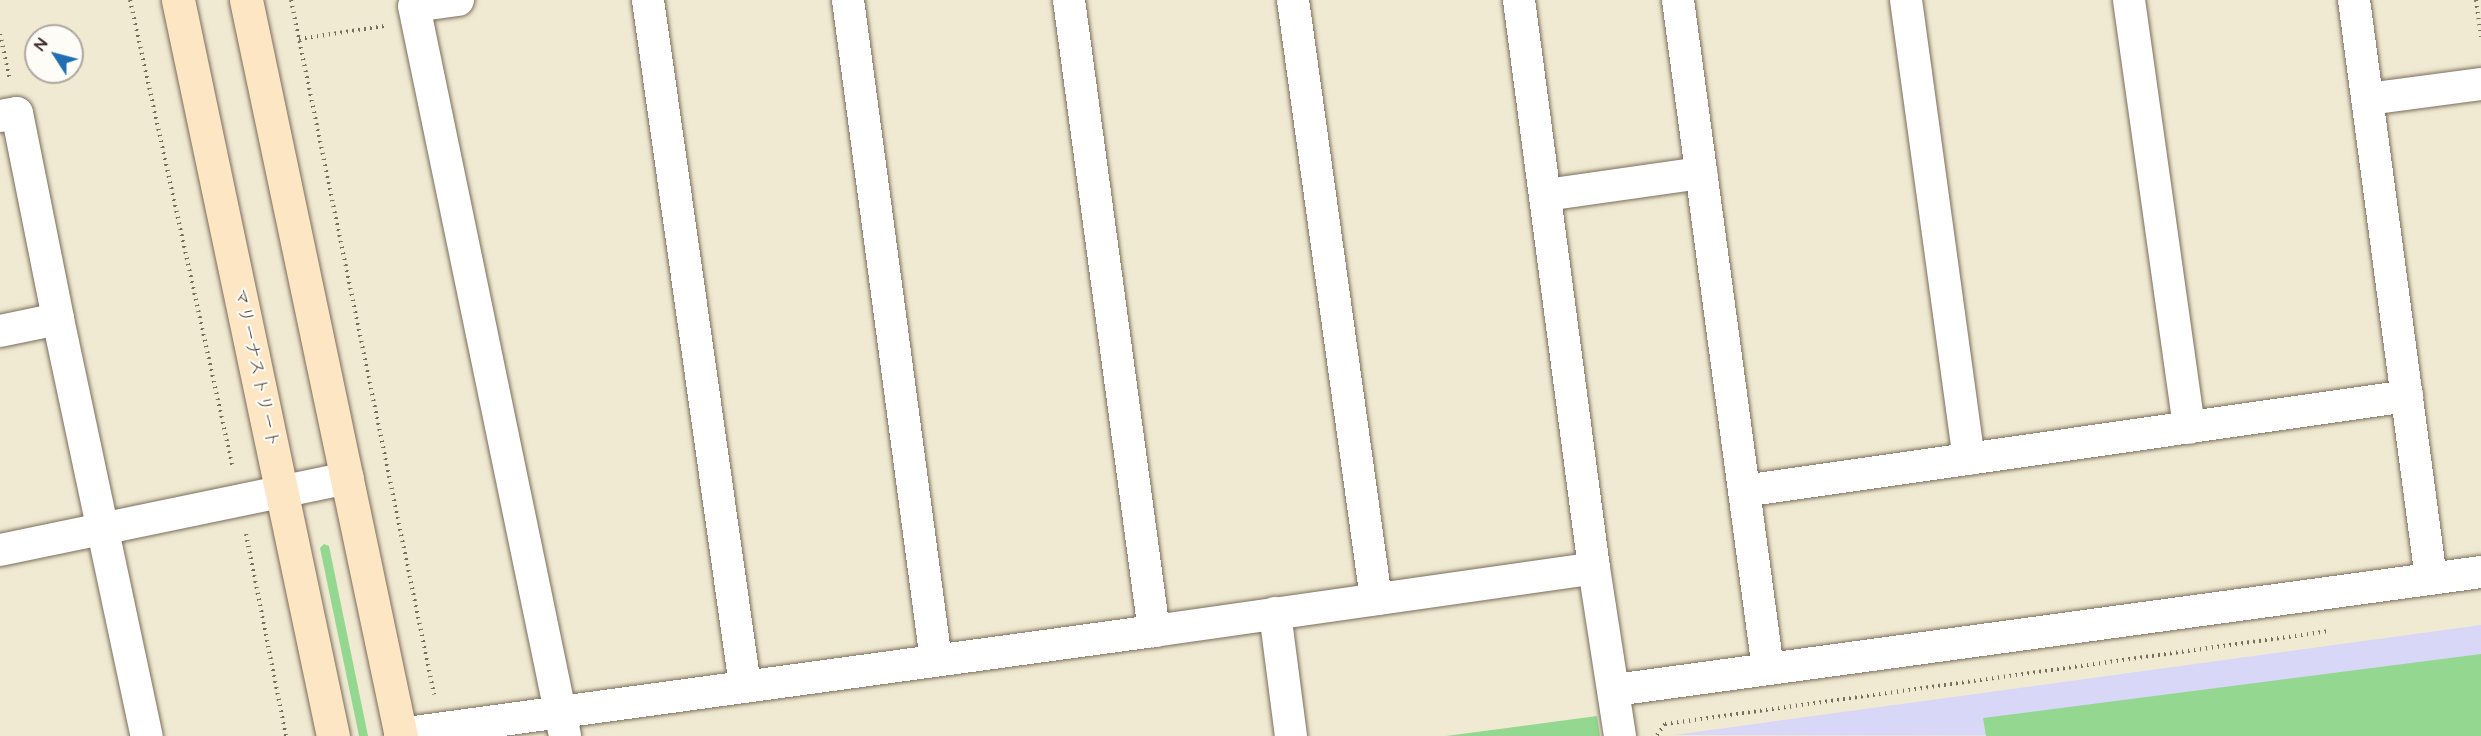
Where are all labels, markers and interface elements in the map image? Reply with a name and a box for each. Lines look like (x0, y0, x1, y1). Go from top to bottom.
north arrow (24, 24, 84, 84)
text: N (29, 34, 53, 55)
street label: マリーナストリート (229, 287, 283, 449)

